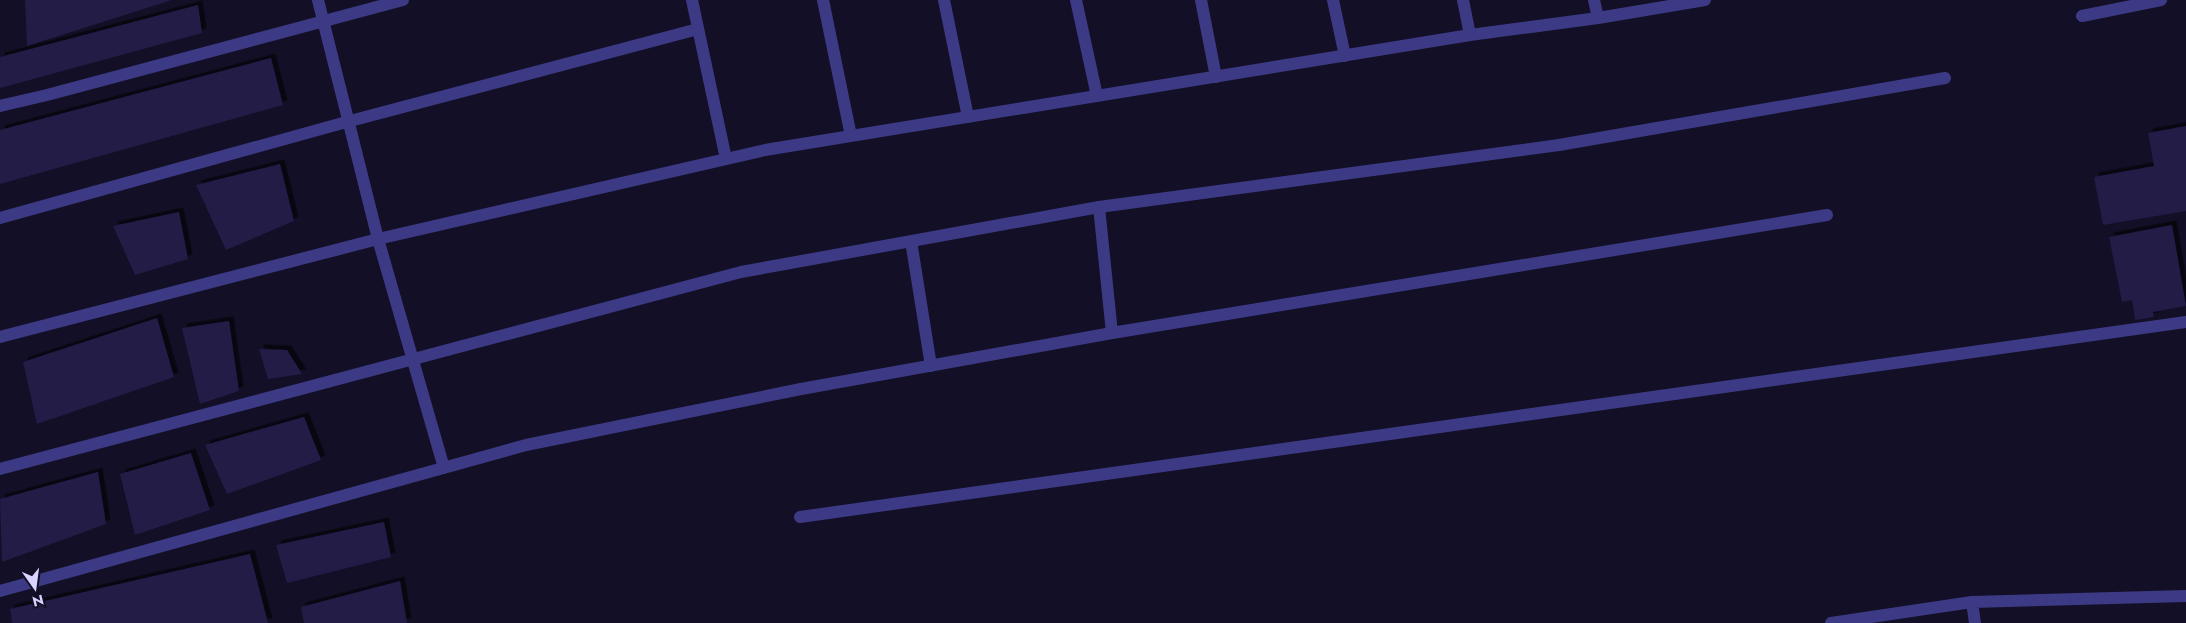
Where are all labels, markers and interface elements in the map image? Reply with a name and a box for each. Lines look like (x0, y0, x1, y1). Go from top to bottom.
north arrow (10, 563, 60, 613)
text: N (30, 590, 46, 612)

